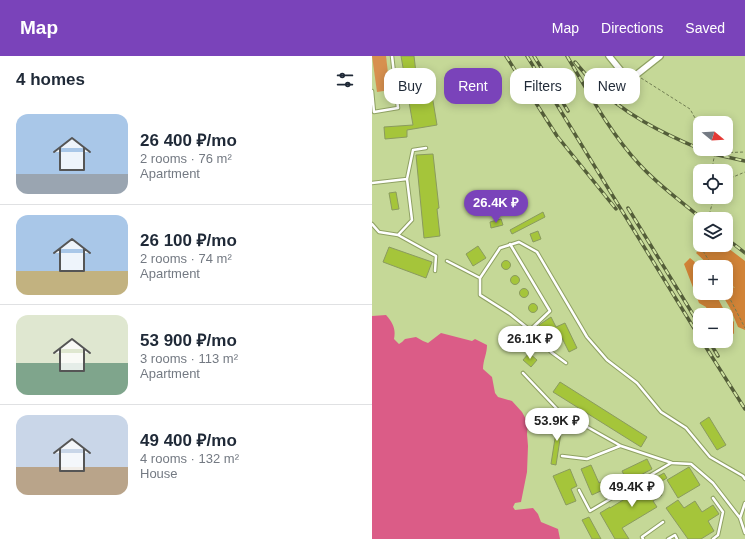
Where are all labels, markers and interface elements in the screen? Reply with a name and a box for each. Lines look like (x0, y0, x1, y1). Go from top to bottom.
text: Map (20, 17, 58, 38)
text: Map (552, 20, 579, 36)
text: Directions (601, 20, 663, 36)
text: Saved (685, 20, 725, 36)
chip: Buy (384, 68, 436, 104)
chip: Rent (444, 68, 502, 104)
chip: Filters (510, 68, 576, 104)
chip: New (584, 68, 640, 104)
icon: filters (334, 69, 356, 91)
text: 4 homes (16, 70, 85, 89)
north arrow (693, 116, 733, 156)
map controls (693, 116, 733, 348)
icon: home (48, 130, 96, 178)
text: 26 400 ₽/mo (140, 131, 237, 150)
text: 2 rooms · 76 m² (140, 151, 232, 166)
button: locate (693, 164, 733, 204)
text: Apartment (140, 166, 200, 181)
pin: 26.4K ₽ (459, 190, 533, 224)
text: 26.4K ₽ (473, 195, 519, 210)
button: layers (693, 212, 733, 252)
icon: home (48, 231, 96, 279)
text: 26 100 ₽/mo (140, 231, 237, 250)
text: 2 rooms · 74 m² (140, 251, 232, 266)
button: + (693, 260, 733, 300)
text: Apartment (140, 266, 200, 281)
button: − (693, 308, 733, 348)
pin: 26.1K ₽ (493, 326, 567, 360)
icon: home (48, 331, 96, 379)
text: 53 900 ₽/mo (140, 331, 237, 350)
text: 26.1K ₽ (507, 331, 553, 346)
text: 3 rooms · 113 m² (140, 351, 238, 366)
text: Apartment (140, 366, 200, 381)
pin: 53.9K ₽ (520, 408, 594, 442)
text: 53.9K ₽ (534, 413, 580, 428)
icon: home (48, 431, 96, 479)
text: 49 400 ₽/mo (140, 431, 237, 450)
text: 4 rooms · 132 m² (140, 451, 239, 466)
text: House (140, 466, 178, 481)
pin: 49.4K ₽ (595, 474, 669, 508)
text: 49.4K ₽ (609, 479, 655, 494)

